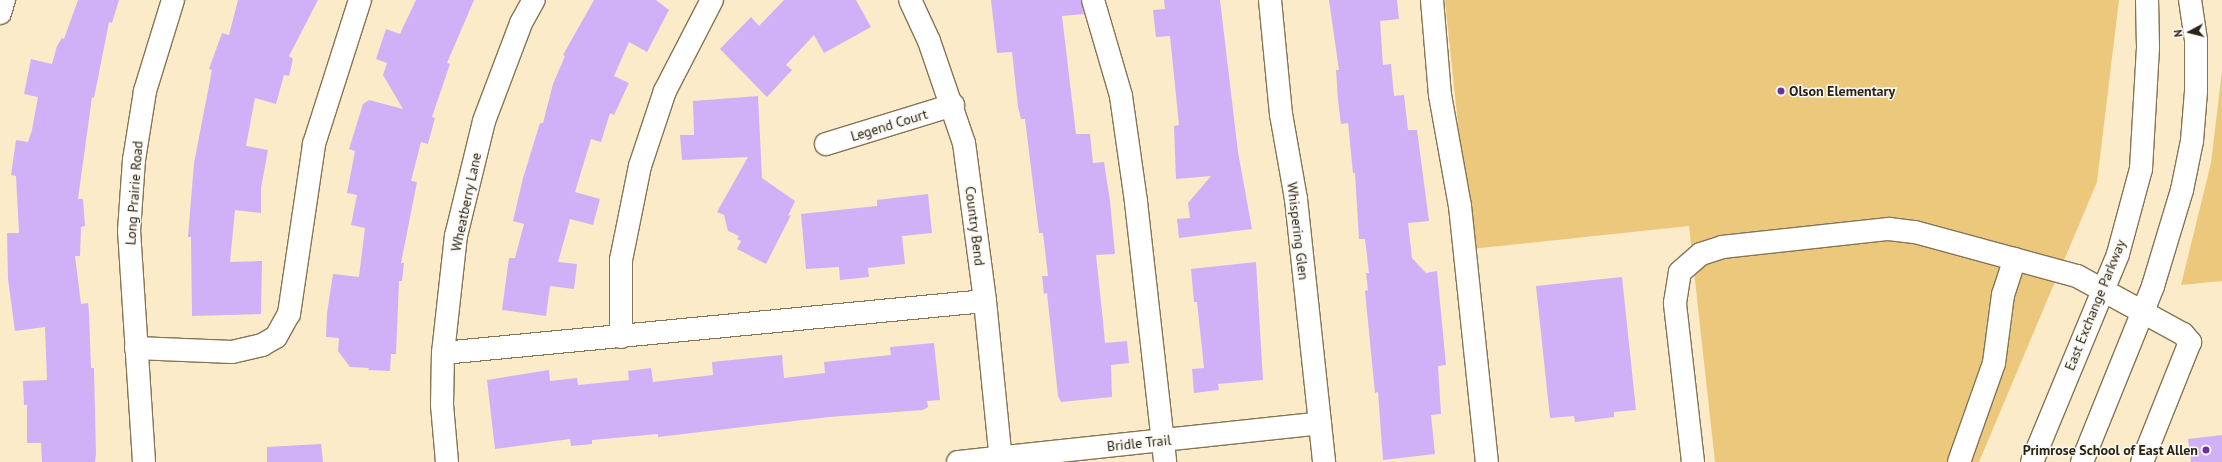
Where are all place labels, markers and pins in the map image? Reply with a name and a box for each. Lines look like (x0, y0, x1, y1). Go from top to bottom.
place label: Olson Elementary (1789, 83, 1895, 99)
marker: Olson Elementary (1776, 86, 1786, 96)
place label: Primrose School of East Allen (2022, 442, 2198, 458)
marker: Primrose School of East Allen (2201, 445, 2211, 455)

